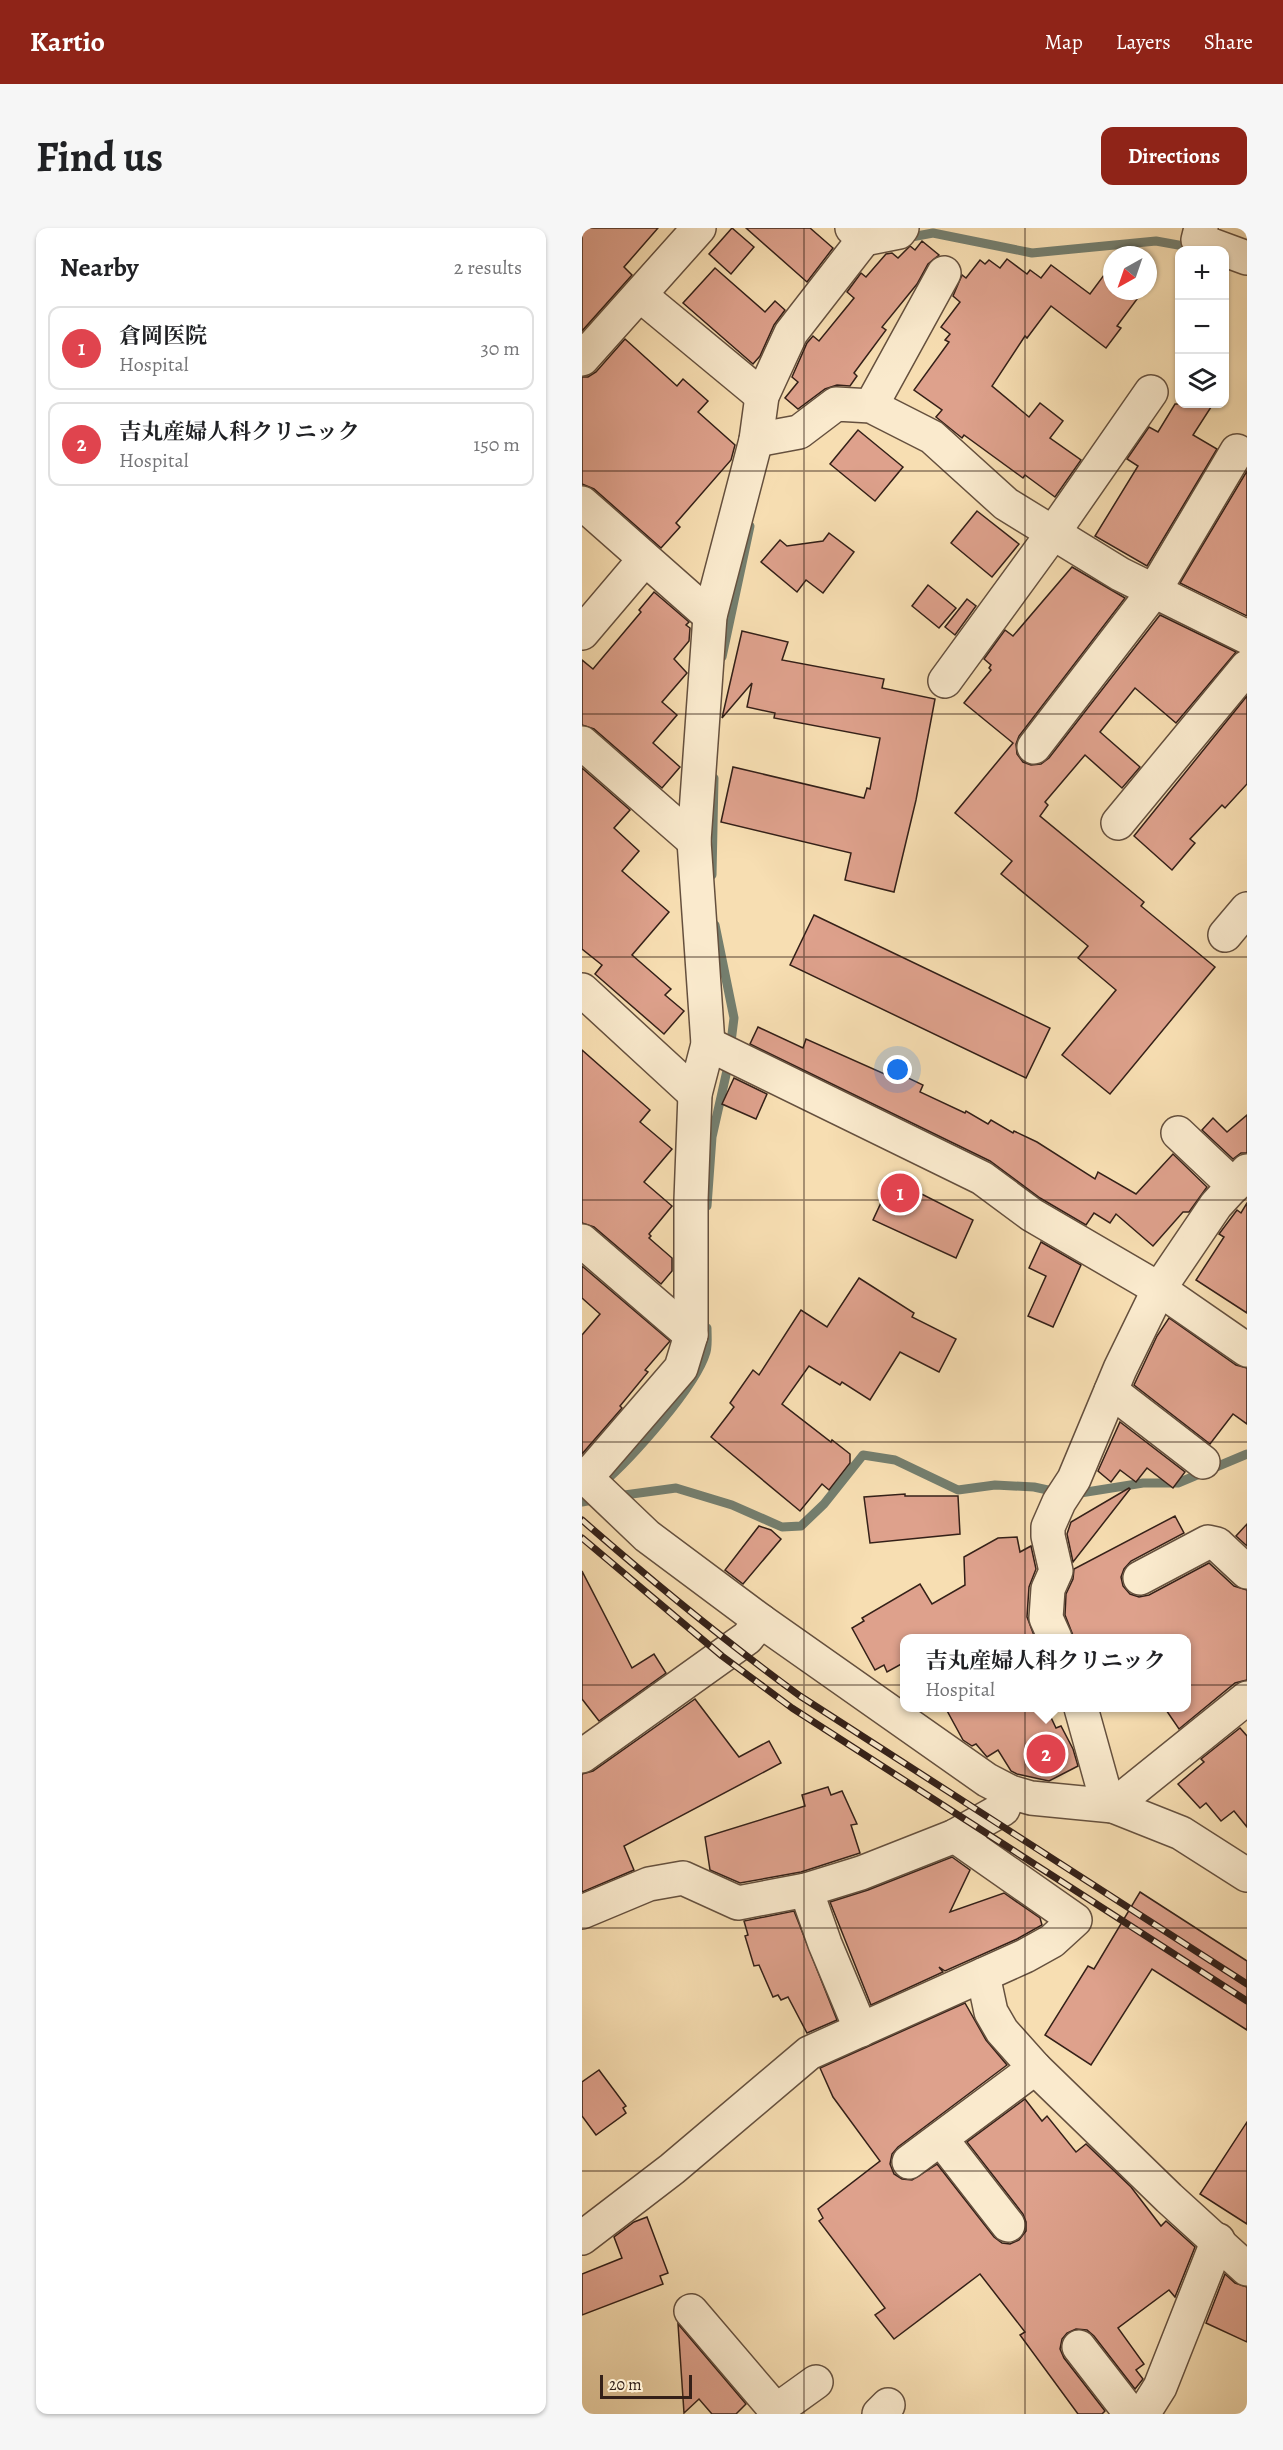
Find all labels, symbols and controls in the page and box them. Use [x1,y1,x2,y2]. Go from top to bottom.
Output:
text: Kartio [30,23,105,61]
text: Map [1044,28,1083,56]
text: Layers [1116,28,1171,56]
text: Share [1204,28,1253,56]
button: Directions [1101,127,1247,185]
text: Find us [36,128,163,185]
north arrow [1103,246,1157,300]
map controls [1175,246,1229,408]
button: + [1175,246,1229,300]
text: Nearby [60,250,139,285]
text: 2 results [454,254,522,281]
button: − [1175,300,1229,354]
text: 倉岡医院 [119,321,207,351]
text: 1 [78,335,85,362]
text: 30 m [480,335,520,362]
text: Hospital [119,351,189,378]
button: layers [1175,354,1229,408]
text: 吉丸産婦人科クリニック [119,417,360,447]
text: 2 [77,431,86,458]
text: 150 m [473,431,520,458]
text: Hospital [119,447,189,474]
your location [883,1055,912,1084]
pin: 1 [880,1170,920,1216]
popup [900,1634,1191,1712]
text: 吉丸産婦人科クリニック [925,1646,1166,1676]
text: Hospital [925,1676,995,1703]
pin: 2 [1026,1732,1066,1777]
scale bar [600,2372,692,2400]
text: 20 m [609,2374,642,2396]

